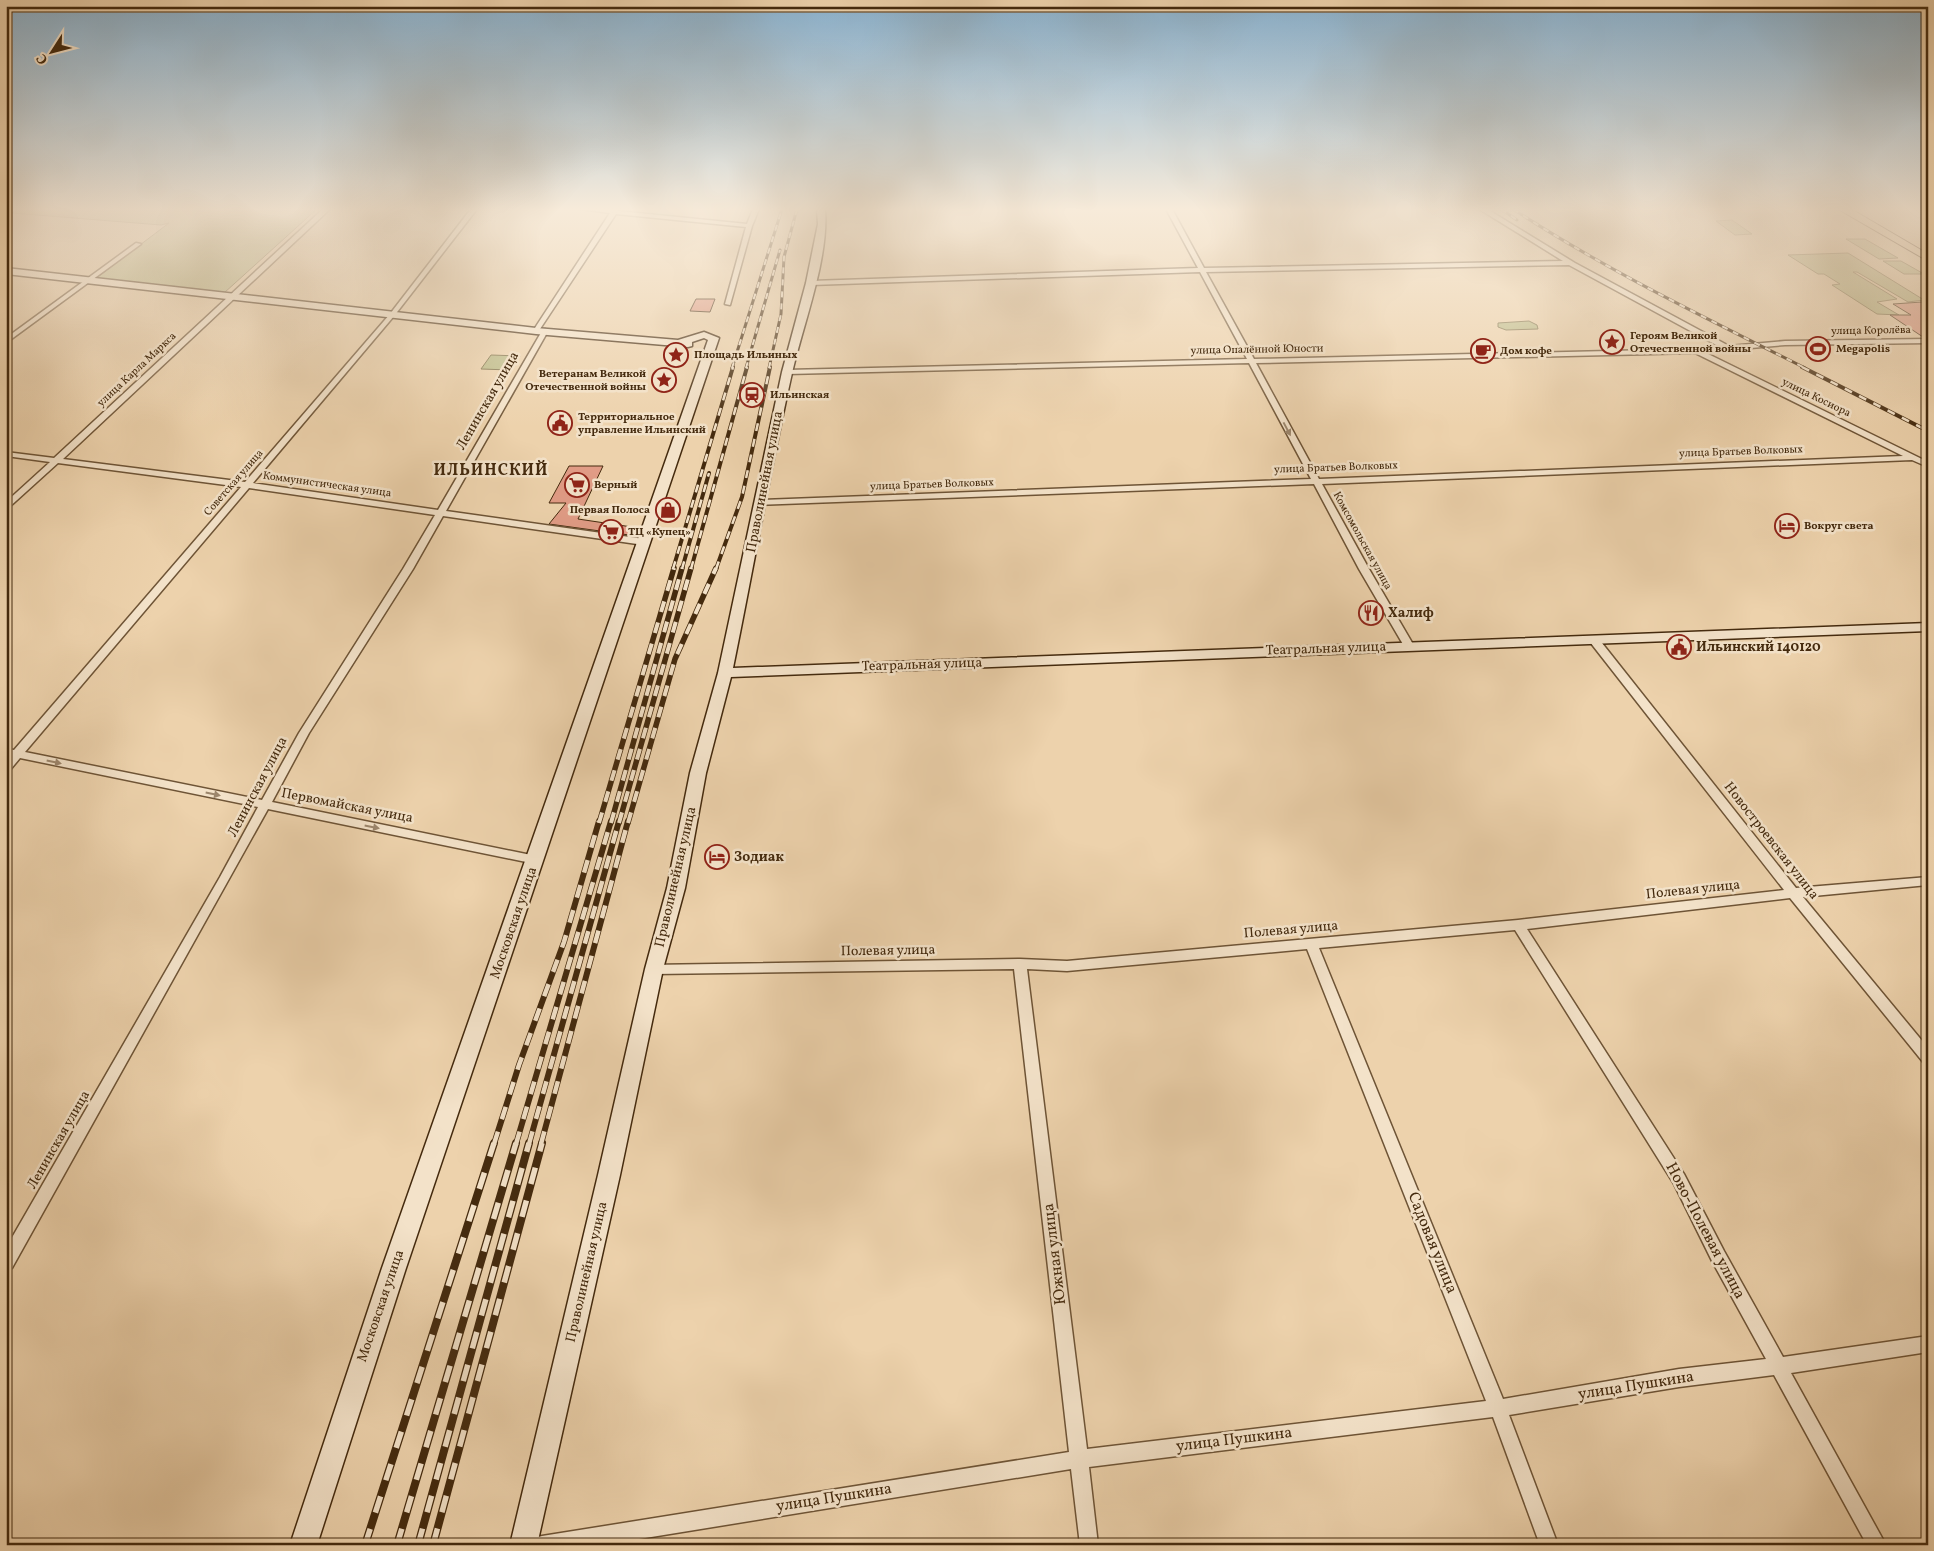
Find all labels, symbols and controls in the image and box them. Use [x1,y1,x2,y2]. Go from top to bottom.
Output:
north arrow [28,28,78,78]
text: С [32,50,53,68]
street label: улица Королёва [1831,323,1912,339]
street label: улица Карла Маркса [94,329,180,411]
place icon: Героям Великой Отечественной войны [1599,329,1625,355]
place label: Героям Великой Отечественной войны [1630,329,1751,357]
sports icon: Megapolis [1805,336,1831,362]
cafe icon: Дом кофе [1470,338,1496,364]
street label: улица Опалённой Юности [1190,341,1324,359]
place icon: Площадь Ильиных [663,342,689,368]
place label: Megapolis [1836,342,1890,357]
place label: Дом кофе [1500,344,1552,359]
street label: Ленинская улица [452,348,524,454]
place label: Площадь Ильиных [694,348,797,363]
place label: Ветеранам Великой Отечественной войны [525,367,646,395]
place icon: Ветеранам Великой Отечественной войны [651,367,677,393]
street label: улица Косиора [1779,375,1853,421]
station icon: Ильинская [739,382,765,408]
place label: Ильинская [770,388,829,403]
public building icon: Территориальное управление Ильинский [547,410,573,436]
place label: Территориальное управление Ильинский [578,410,706,438]
street label: Праволинейная улица [742,410,788,554]
one-way arrow [1283,421,1291,436]
street label: улица Братьев Волковых [1679,442,1804,462]
street label: Советская улица [201,446,267,520]
street label: улица Братьев Волковых [1274,458,1399,478]
district label: ИЛЬИНСКИЙ [433,459,549,482]
street label: Коммунистическая улица [262,469,393,502]
supermarket icon: Верный [564,472,590,498]
street label: улица Братьев Волковых [870,475,995,495]
place label: Верный [594,478,637,493]
street label: Комсомольская улица [1329,489,1395,593]
shop icon: Первая Полоса [655,497,681,523]
place label: Первая Полоса [570,503,650,518]
hotel icon: Вокруг света [1774,513,1800,539]
supermarket icon: ТЦ «Купец» [598,519,624,545]
place label: Вокруг света [1804,519,1874,534]
place label: ТЦ «Купец» [628,525,691,540]
restaurant icon: Халиф [1358,600,1384,626]
place label: Халиф [1388,604,1434,623]
public building icon: Ильинский 140120 [1666,634,1692,660]
street label: Театральная улица [1265,637,1387,661]
place label: Ильинский 140120 [1696,638,1821,657]
street label: Театральная улица [861,653,983,677]
street label: Ленинская улица [224,734,292,840]
one-way arrow [46,758,62,766]
street label: Новостроевская улица [1719,778,1823,904]
street label: Первомайская улица [280,784,415,828]
one-way arrow [206,791,222,799]
street label: Праволинейная улица [651,805,701,949]
one-way arrow [365,823,380,831]
hotel icon: Зодиак [704,844,730,870]
place label: Зодиак [734,848,784,867]
street label: Московская улица [486,864,542,982]
street label: Полевая улица [1645,876,1741,904]
street label: Полевая улица [1243,916,1339,944]
street label: Полевая улица [840,941,936,961]
street label: Ленинская улица [23,1087,95,1193]
street label: Ново-Полевая улица [1660,1159,1750,1303]
street label: Садовая улица [1402,1189,1462,1297]
street label: Праволинейная улица [562,1200,612,1344]
street label: Южная улица [1038,1202,1072,1306]
street label: Московская улица [353,1247,409,1365]
street label: улица Пушкина [1576,1366,1696,1406]
street label: улица Пушкина [1175,1422,1293,1458]
street label: улица Пушкина [774,1478,894,1518]

